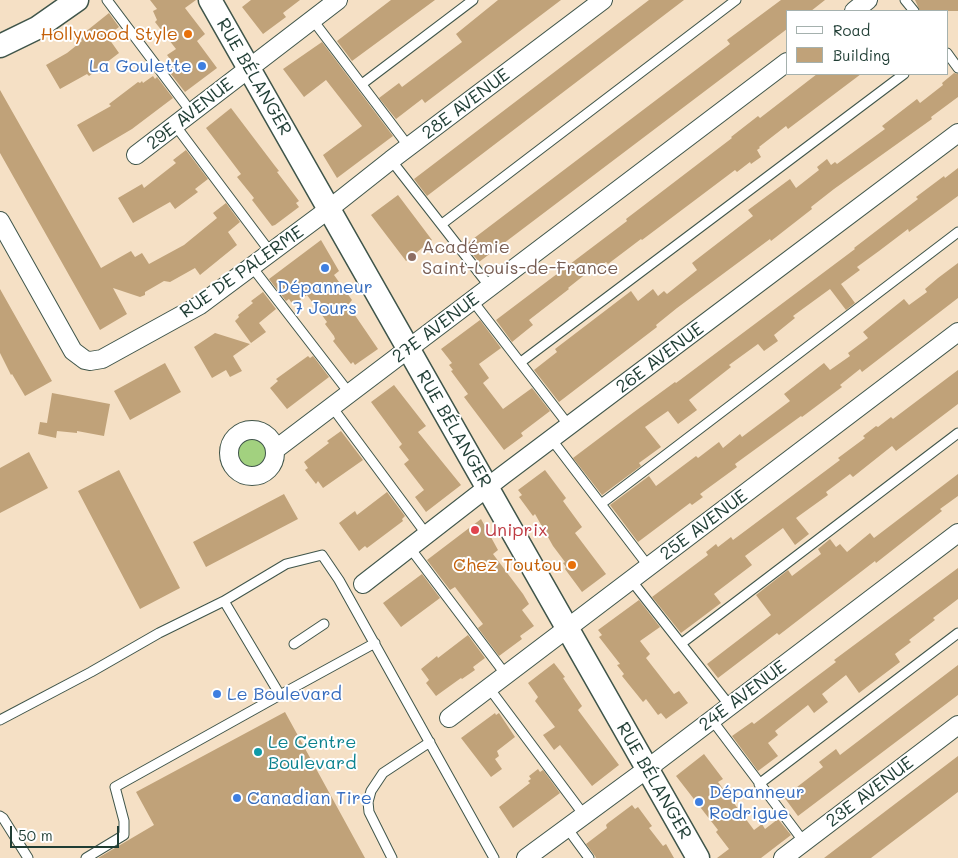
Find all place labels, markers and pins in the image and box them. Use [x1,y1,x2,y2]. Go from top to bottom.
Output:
place label: Hollywood Style [40,23,178,45]
marker: Hollywood Style [182,28,194,40]
place label: La Goulette [89,55,192,77]
marker: La Goulette [196,60,208,72]
place label: Académie Saint-Louis-de-France [422,236,618,278]
marker: Académie Saint-Louis-de-France [406,251,418,263]
marker: Dépanneur 7 Jours [319,262,331,274]
place label: Dépanneur 7 Jours [277,276,373,318]
place label: Uniprix [485,519,547,541]
marker: Uniprix [469,524,481,536]
place label: Chez Toutou [453,554,562,576]
marker: Chez Toutou [566,559,578,571]
place label: Le Boulevard [227,683,342,705]
marker: Le Boulevard [211,688,223,700]
place label: Le Centre Boulevard [268,731,357,774]
marker: Le Centre Boulevard [252,746,264,758]
place label: Dépanneur Rodrigue [709,781,805,824]
place label: Canadian Tire [247,787,372,809]
marker: Canadian Tire [231,792,243,804]
marker: Dépanneur Rodrigue [693,796,705,808]

